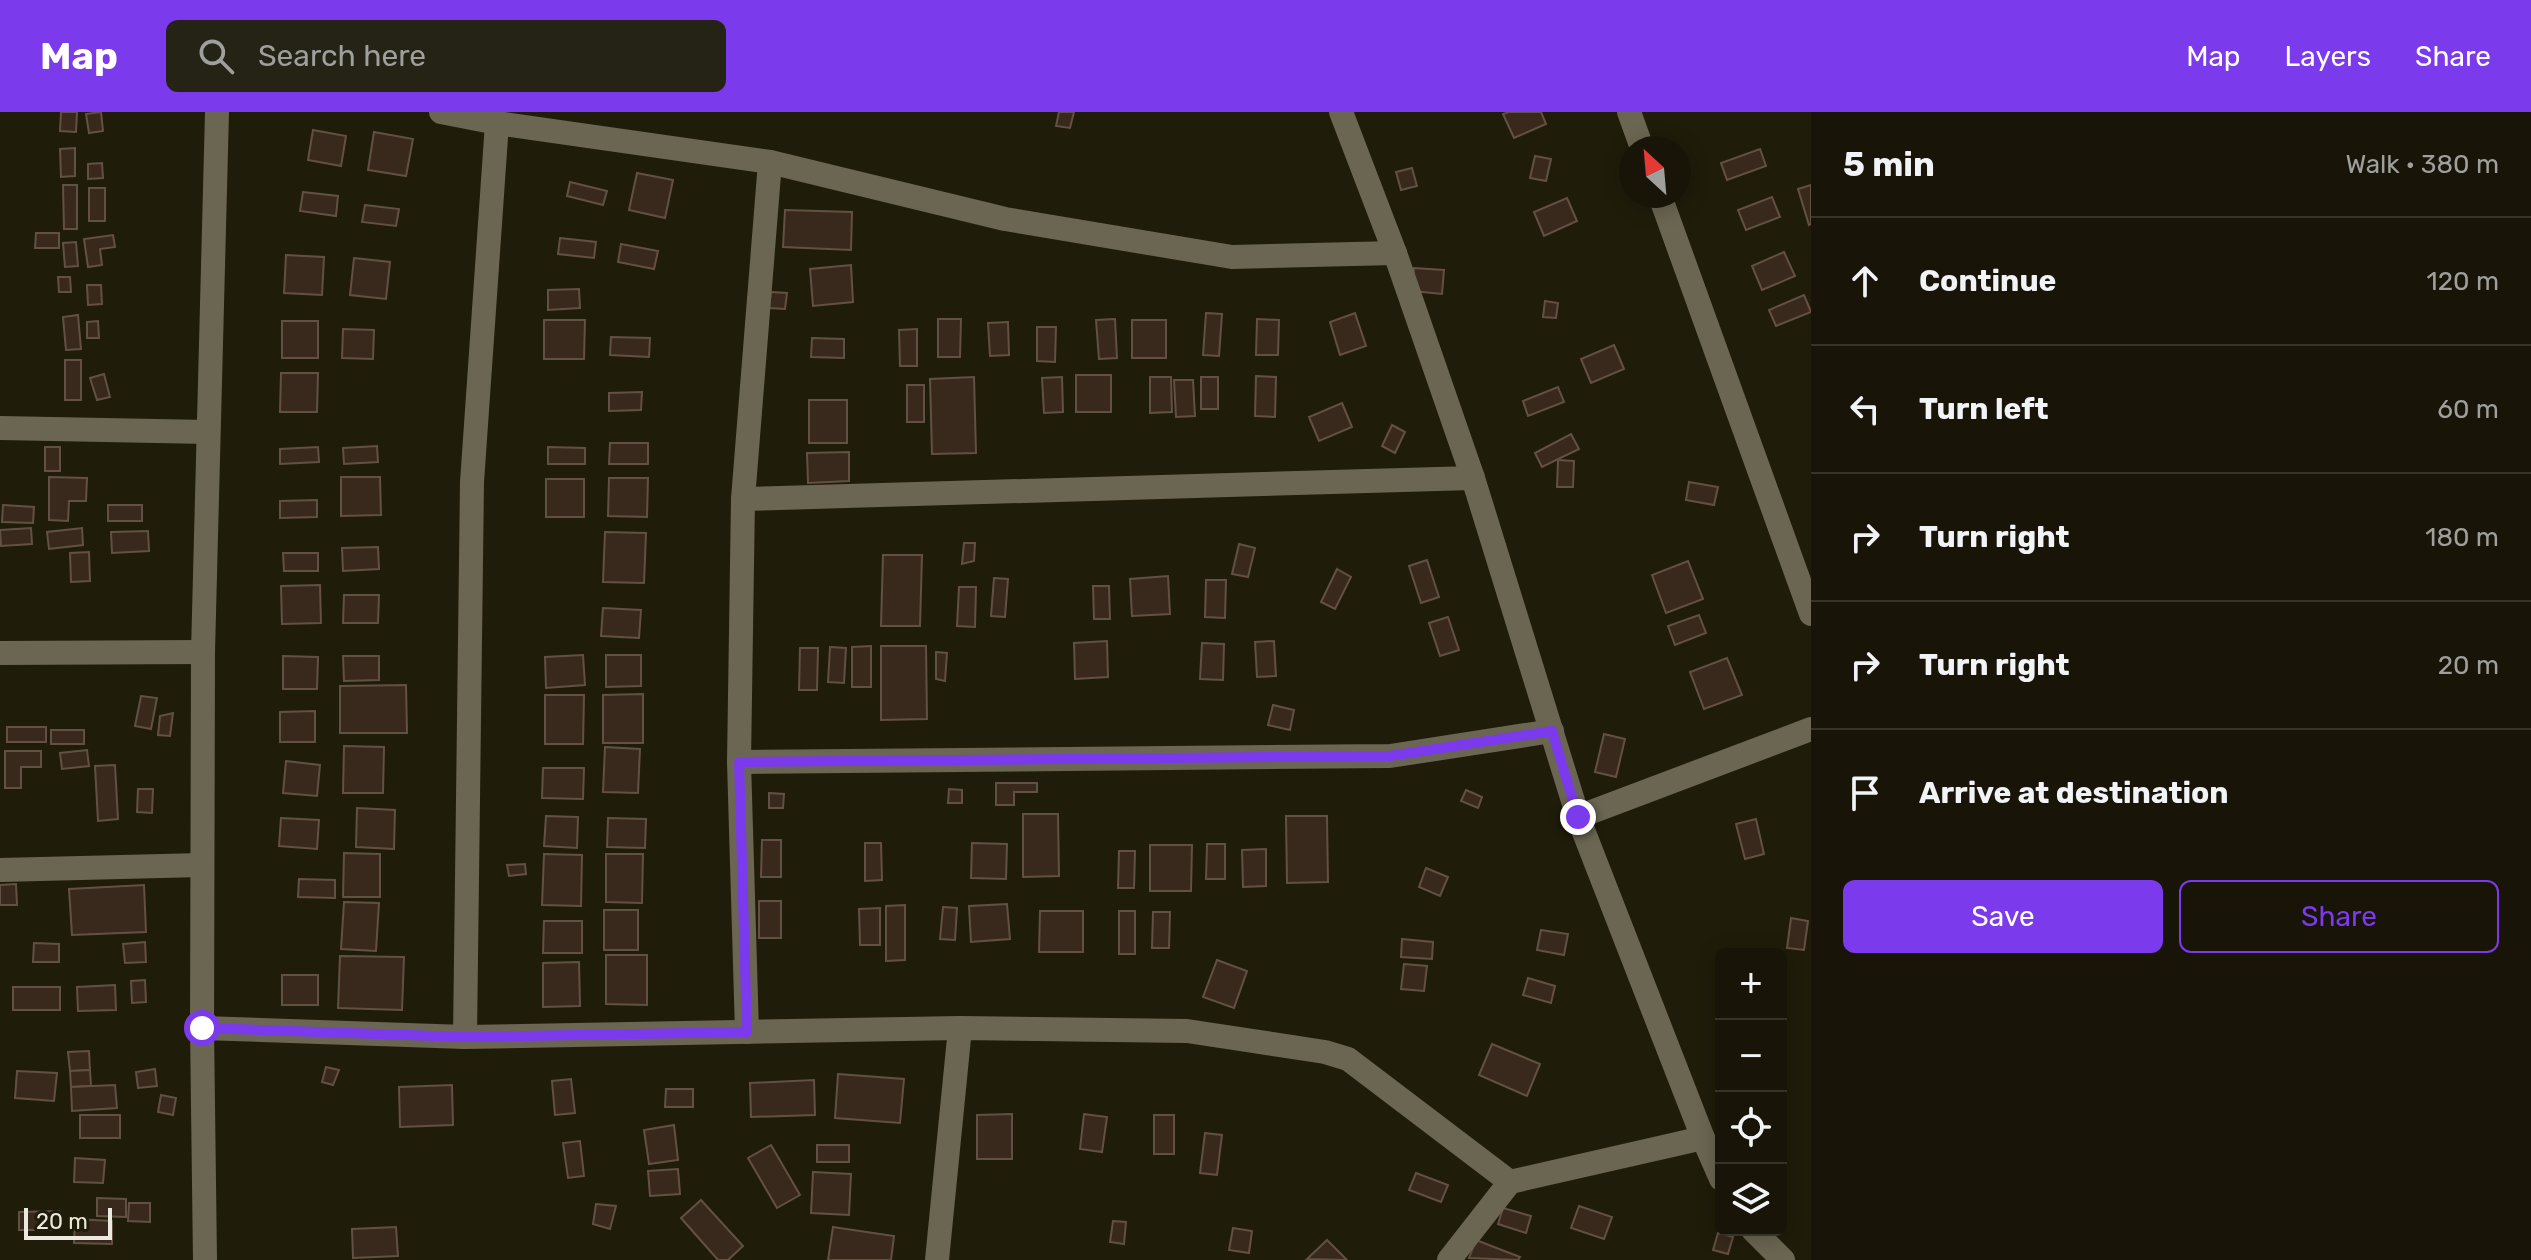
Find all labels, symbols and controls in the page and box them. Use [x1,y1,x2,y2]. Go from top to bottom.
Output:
search box [166,20,726,92]
text: Map [40,33,118,79]
icon: search [194,34,238,78]
text: Search here [258,38,426,74]
text: Map [2186,40,2241,73]
text: Layers [2285,40,2371,73]
text: Share [2415,40,2491,73]
north arrow [1619,136,1691,208]
text: 5 min [1843,144,1935,185]
text: Walk · 380 m [2345,149,2499,180]
icon: ahead [1843,259,1887,303]
text: Continue [1919,263,2056,299]
text: 120 m [2427,266,2499,297]
icon: left [1843,387,1887,431]
text: Turn left [1919,391,2049,427]
text: 60 m [2437,394,2499,425]
icon: right [1843,515,1887,559]
text: Turn right [1919,519,2070,555]
text: 180 m [2425,522,2499,553]
icon: right [1843,643,1887,687]
text: Turn right [1919,647,2070,683]
text: 20 m [2438,650,2499,681]
icon: arrive [1843,771,1887,815]
text: Arrive at destination [1919,775,2229,811]
route end [1560,799,1596,835]
button: Save [1843,880,2163,953]
button: Share [2179,880,2499,953]
map controls [1715,948,1787,1236]
button: + [1715,948,1787,1020]
route start [184,1010,220,1046]
button: − [1715,1020,1787,1092]
button: locate [1715,1092,1787,1164]
button: layers [1715,1164,1787,1236]
scale bar [24,1204,112,1240]
text: 20 m [36,1208,88,1235]

